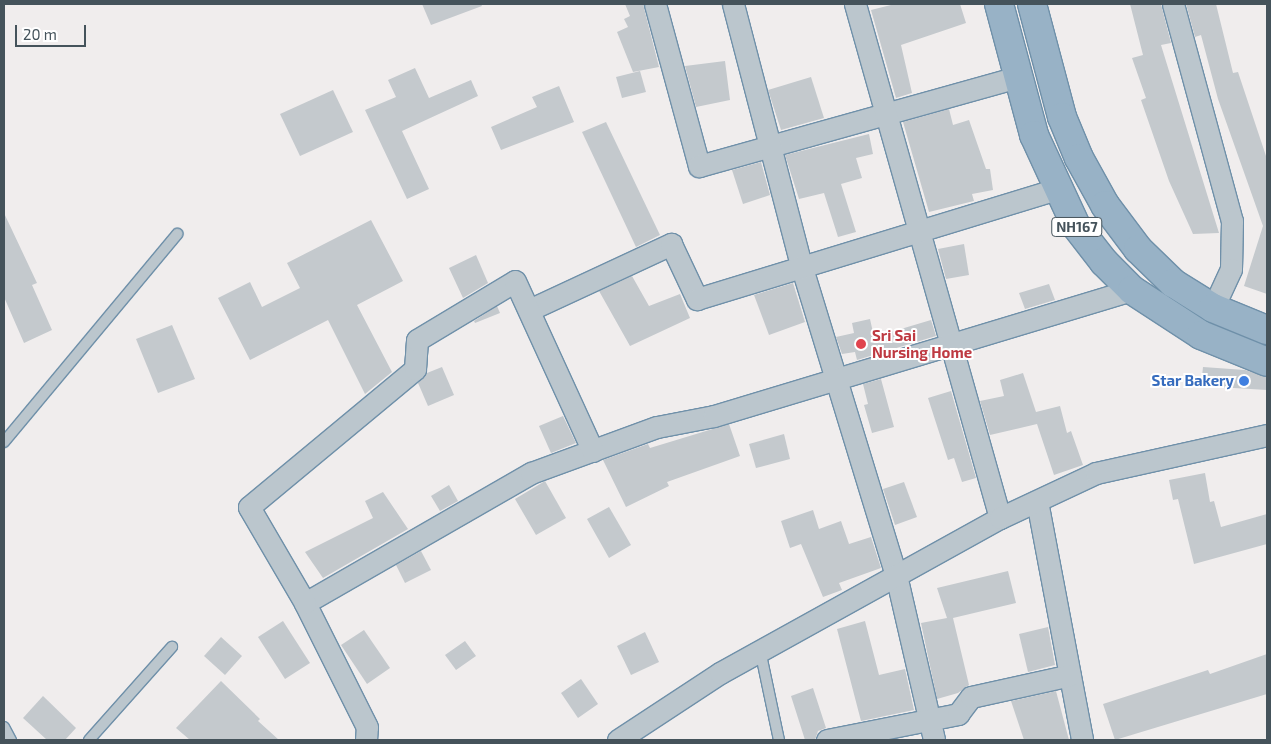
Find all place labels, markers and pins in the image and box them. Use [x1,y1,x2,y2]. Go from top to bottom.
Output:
place label: Sri Sai Nursing Home [872,326,972,361]
marker: Sri Sai Nursing Home [854,337,868,351]
place label: Star Bakery [1151,372,1234,390]
marker: Star Bakery [1238,375,1250,387]

